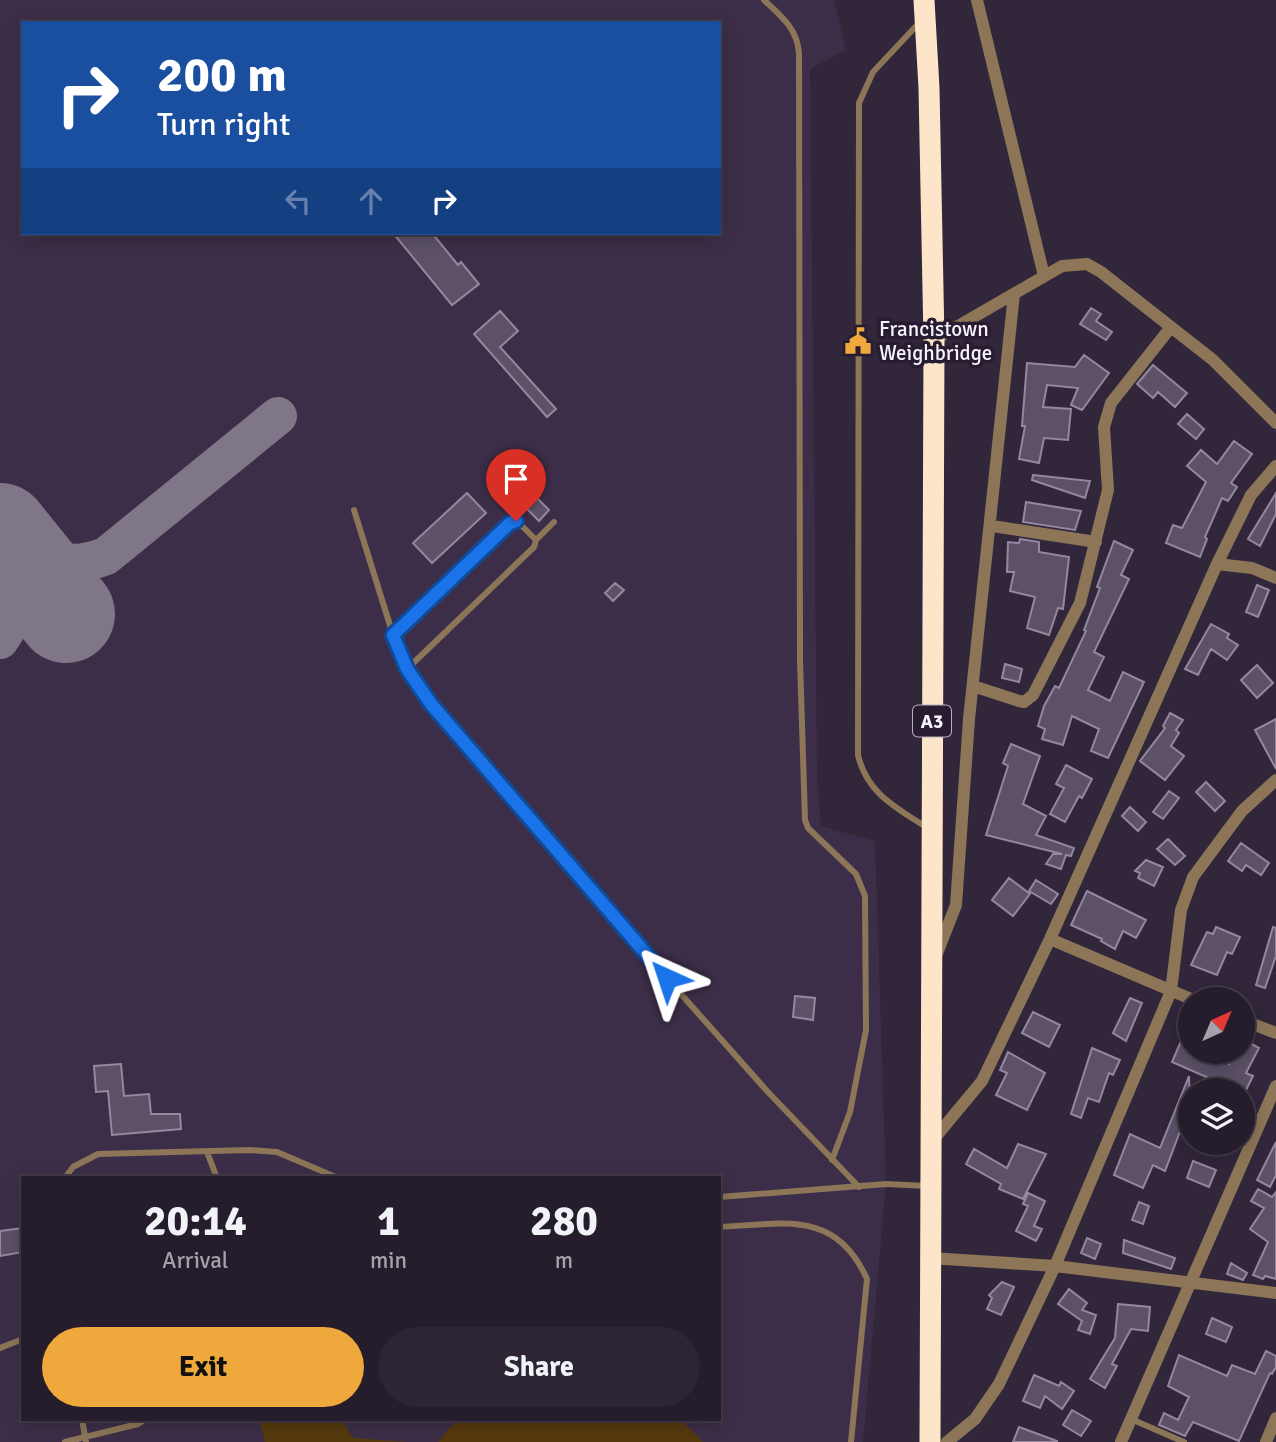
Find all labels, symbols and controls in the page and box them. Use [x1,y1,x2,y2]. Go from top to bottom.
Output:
text: 200 m [157,45,287,105]
icon: right [42,49,133,140]
text: Turn right [157,105,290,144]
icon: left [279,182,317,220]
icon: ahead [352,182,390,220]
icon: right [425,182,463,220]
place label: Francistown Weighbridge [879,316,992,366]
public building icon: Francistown Weighbridge [843,326,873,356]
pin [486,449,546,521]
icon: arrive [497,460,535,498]
road number: A3 [913,706,951,736]
position arrow [630,941,704,1015]
north arrow [1178,987,1255,1064]
map controls [1178,987,1255,1155]
button: layers [1178,1078,1255,1155]
text: 20:14 [144,1196,247,1247]
text: 1 [377,1196,400,1247]
text: 280 [530,1196,598,1247]
text: Arrival [162,1246,229,1275]
text: min [370,1246,407,1275]
text: m [555,1246,573,1275]
button: Exit [42,1327,364,1407]
button: Share [378,1327,700,1407]

